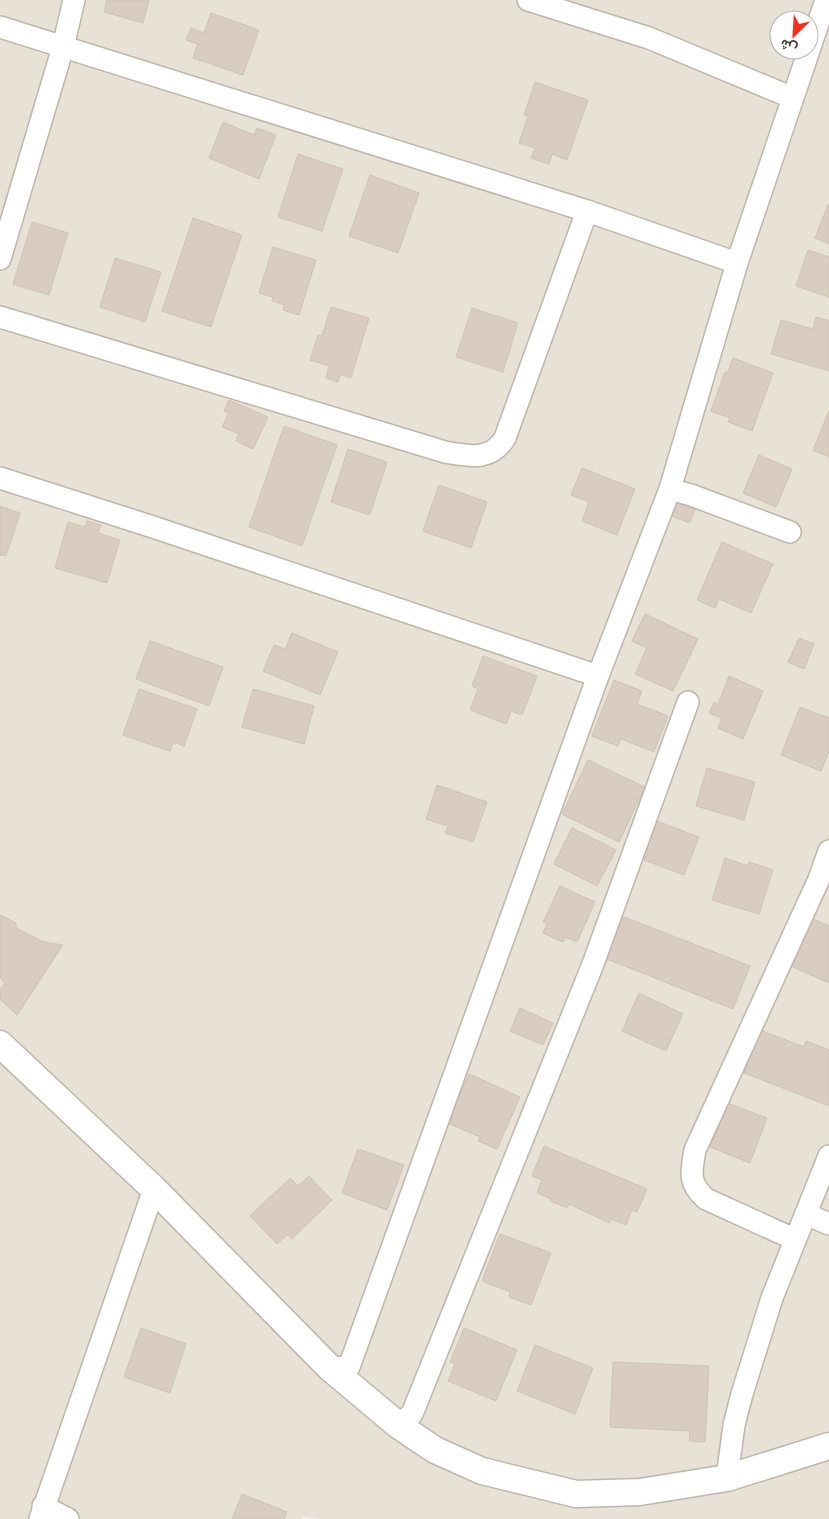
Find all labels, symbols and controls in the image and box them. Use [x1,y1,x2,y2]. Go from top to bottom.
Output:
north arrow [769,10,819,60]
text: ش [777,35,800,58]

